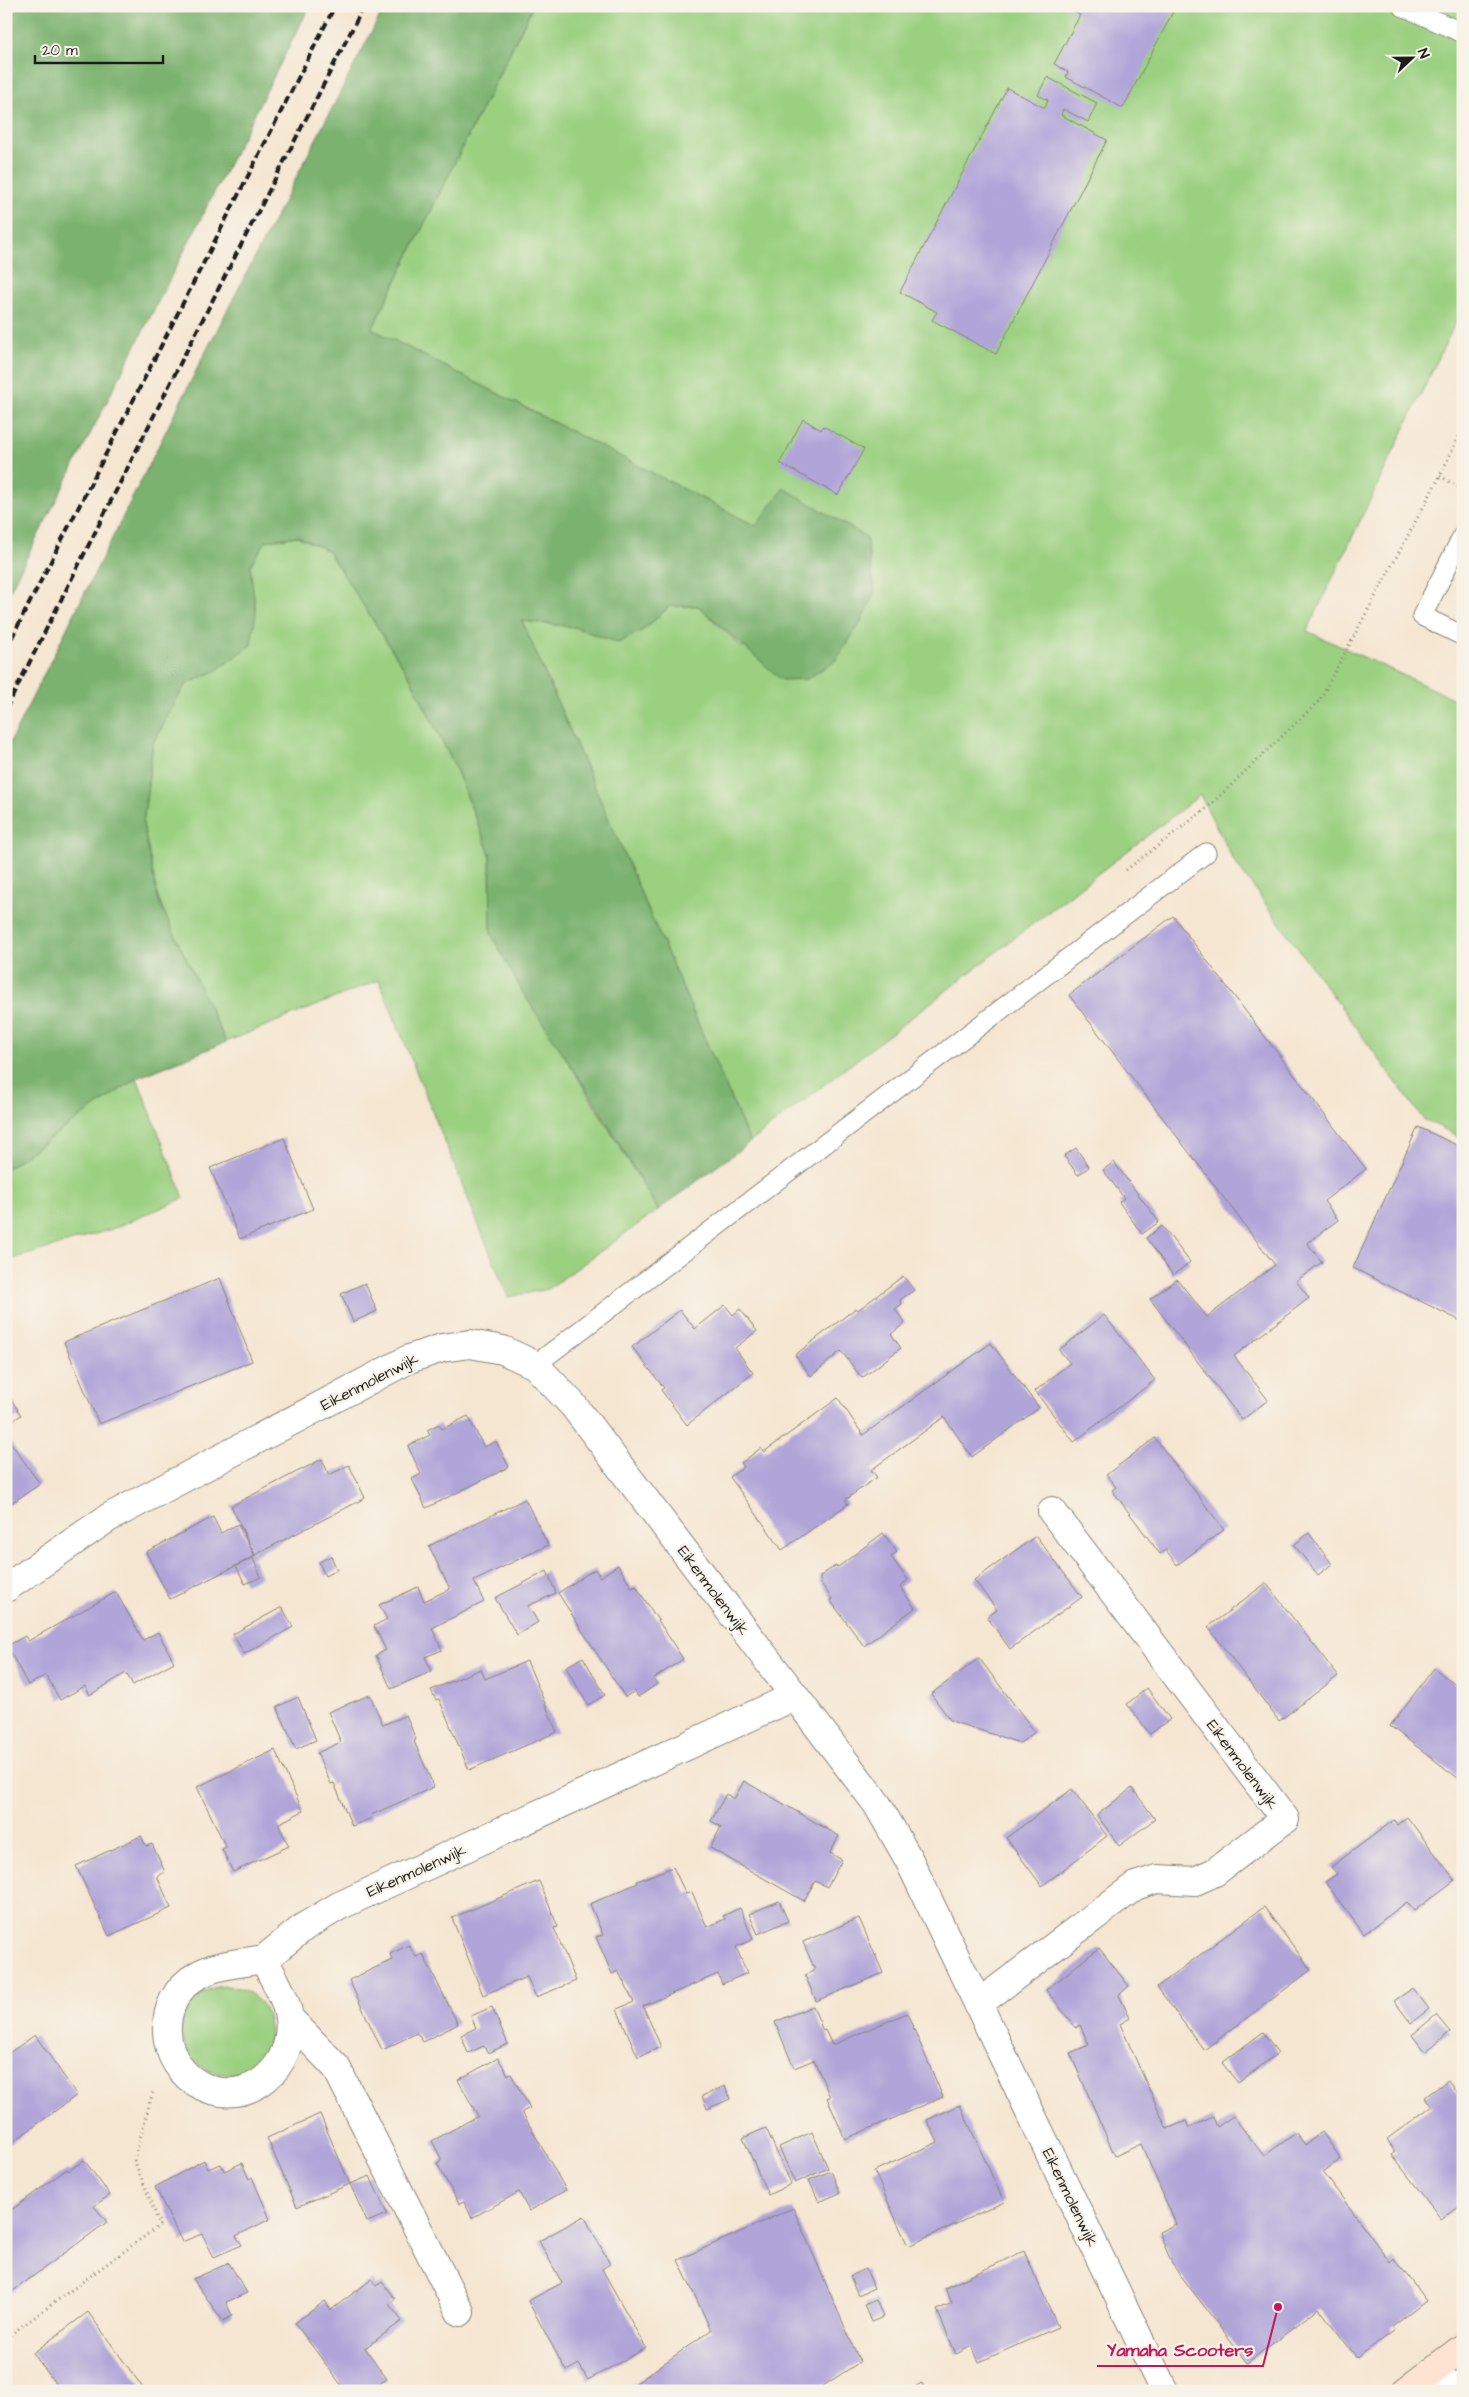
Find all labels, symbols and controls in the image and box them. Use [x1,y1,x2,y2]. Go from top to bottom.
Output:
scale bar [35,32,162,64]
north arrow [1386,32,1436,82]
text: 20 m [42,40,78,61]
text: N [1412,46,1434,62]
street label: Eikenmolenwijk [317,1348,422,1416]
street label: Eikenmolenwijk [672,1541,754,1640]
street label: Eikenmolenwijk [1201,1715,1283,1814]
street label: Eikenmolenwijk [363,1839,470,1903]
street label: Eikenmolenwijk [1037,2145,1104,2251]
callout: Yamaha Scooters [1097,2333,1263,2366]
text: Yamaha Scooters [1107,2338,1253,2363]

